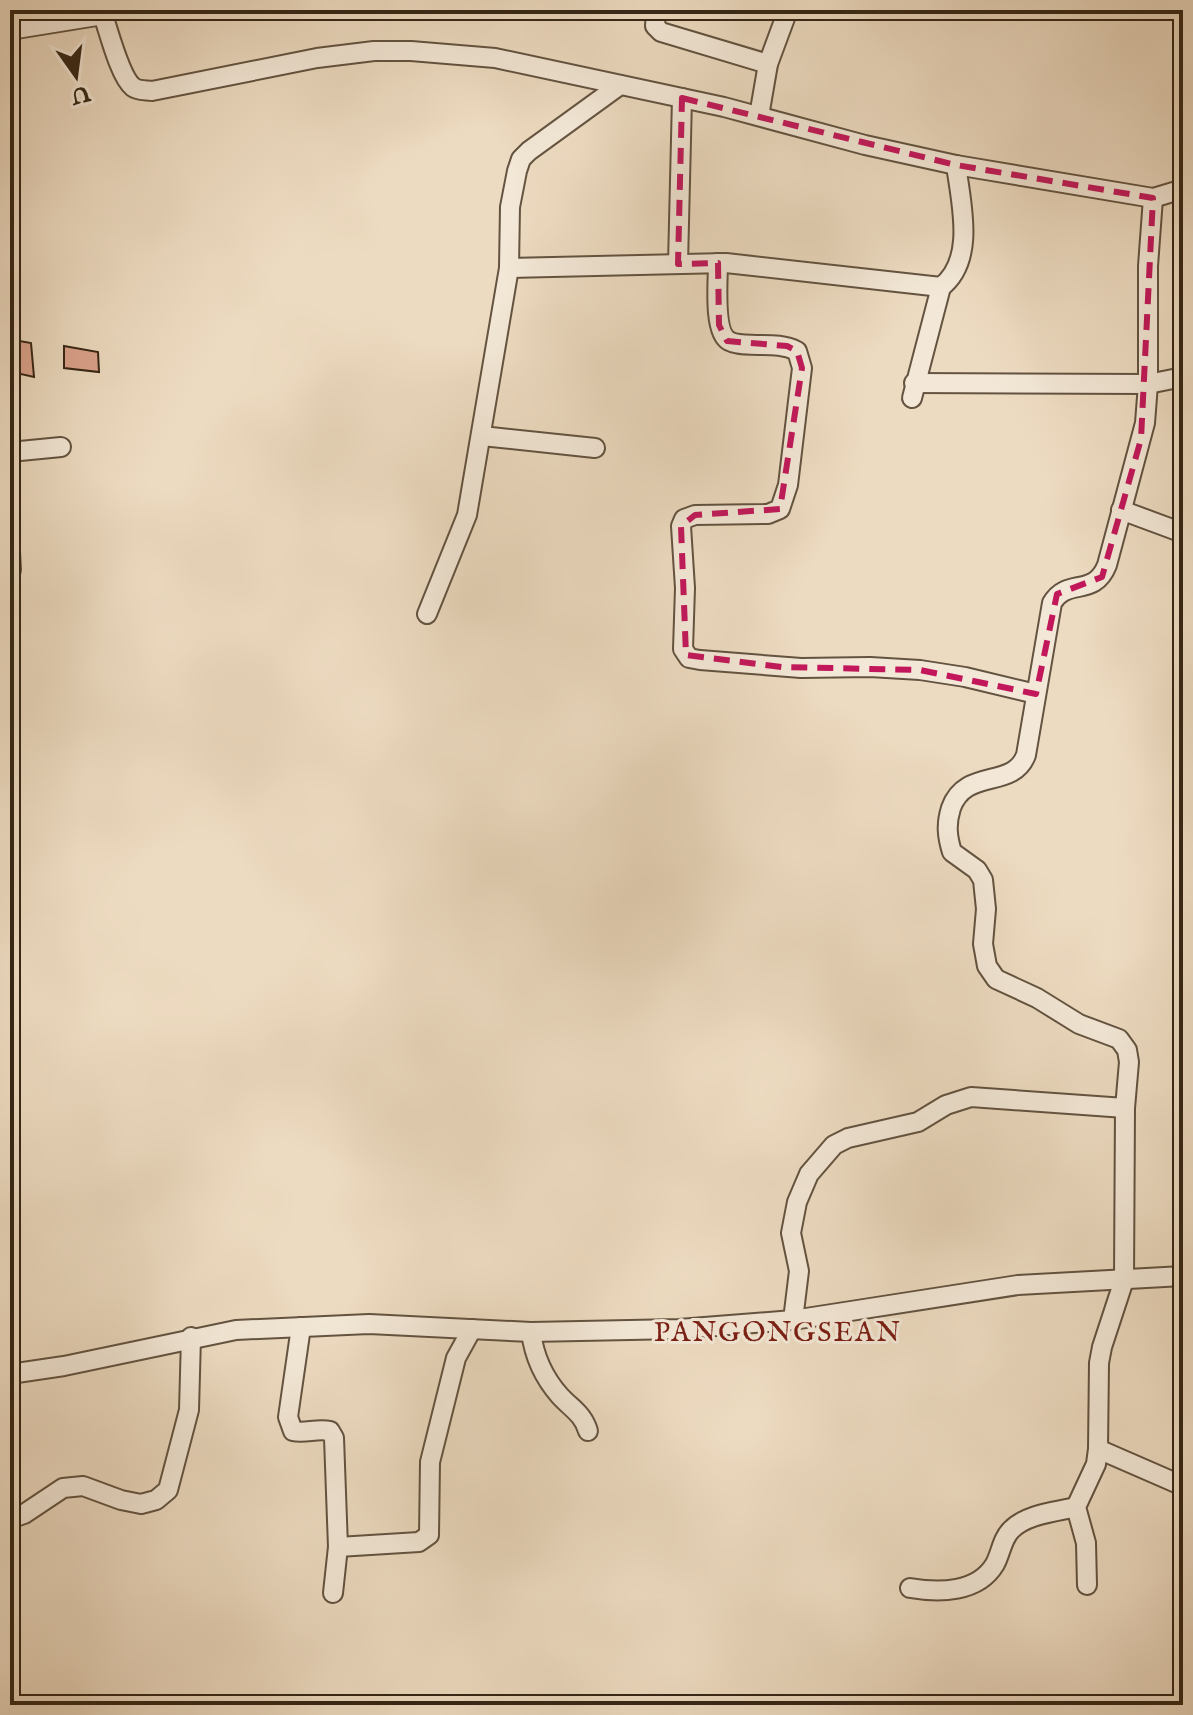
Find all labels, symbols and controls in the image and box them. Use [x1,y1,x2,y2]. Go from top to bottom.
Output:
north arrow [36,36,116,116]
text: U [67,77,94,110]
district label: PANGONGSEAN [654,1316,902,1351]

